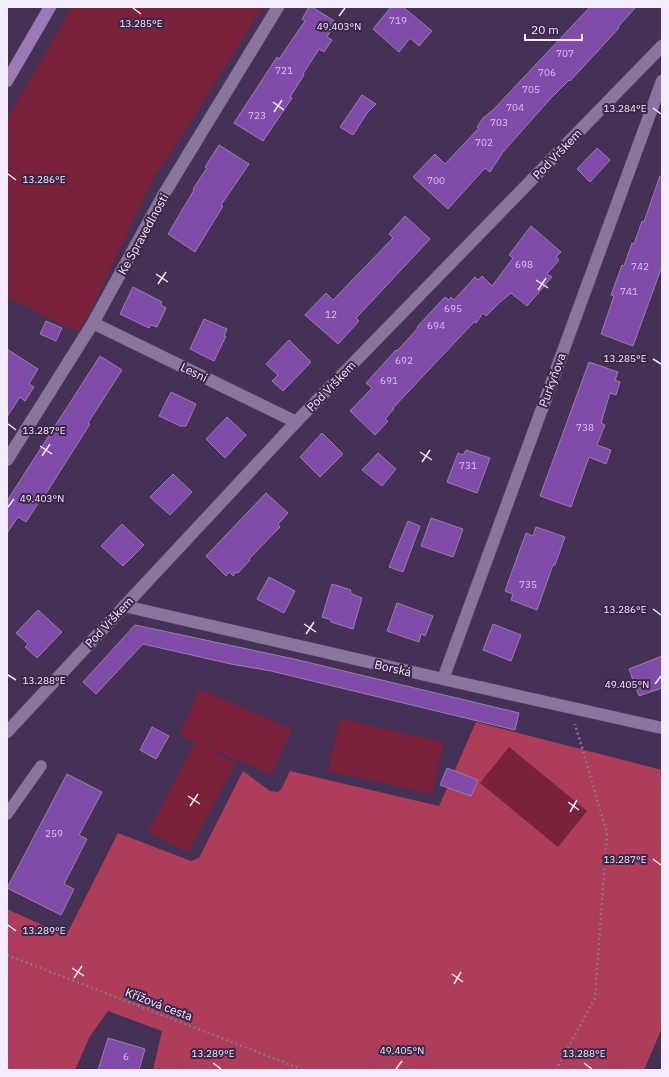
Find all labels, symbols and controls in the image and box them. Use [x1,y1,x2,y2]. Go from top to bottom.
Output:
house number: 719 [389,14,407,27]
scale bar [525,16,582,42]
text: 13.285°E [119,17,163,30]
text: 49.403°N [317,20,361,33]
text: 20 m [531,22,559,37]
house number: 707 [556,47,574,60]
house number: 721 [275,64,293,77]
house number: 706 [538,66,556,79]
house number: 705 [522,83,540,96]
house number: 704 [506,101,524,114]
text: 13.284°E [603,102,647,115]
house number: 723 [248,109,266,122]
house number: 703 [490,116,508,129]
street label: Pod Vrškem [529,126,585,182]
house number: 702 [475,136,493,149]
text: 13.286°E [22,173,66,186]
house number: 700 [427,174,445,187]
street label: Ke Spravedlnosti [115,191,171,277]
house number: 698 [515,258,533,271]
house number: 742 [631,260,649,273]
house number: 741 [620,285,638,298]
house number: 695 [444,302,462,315]
house number: 12 [325,308,337,321]
house number: 694 [427,319,445,332]
street label: Purkyňova [535,350,569,409]
text: 13.285°E [603,352,647,365]
house number: 692 [395,354,413,367]
street label: Pod Vrškem [303,358,359,414]
street label: Lesní [178,359,210,385]
house number: 691 [380,374,398,387]
house number: 738 [576,421,594,434]
text: 13.287°E [22,424,66,437]
house number: 731 [459,459,477,472]
text: 49.403°N [20,492,64,505]
house number: 735 [519,578,537,591]
street label: Pod Vrškem [82,593,136,651]
text: 13.286°E [603,603,647,616]
street label: Borská [373,656,414,680]
text: 13.288°E [22,674,66,687]
text: 49.405°N [605,678,649,691]
house number: 259 [45,827,63,840]
text: 13.287°E [603,853,647,866]
text: 13.289°E [22,924,66,937]
street label: Křížová cesta [123,984,195,1024]
text: 49.405°N [380,1044,424,1057]
text: 13.289°E [191,1047,235,1060]
text: 13.288°E [562,1047,606,1060]
house number: 6 [123,1050,129,1063]

